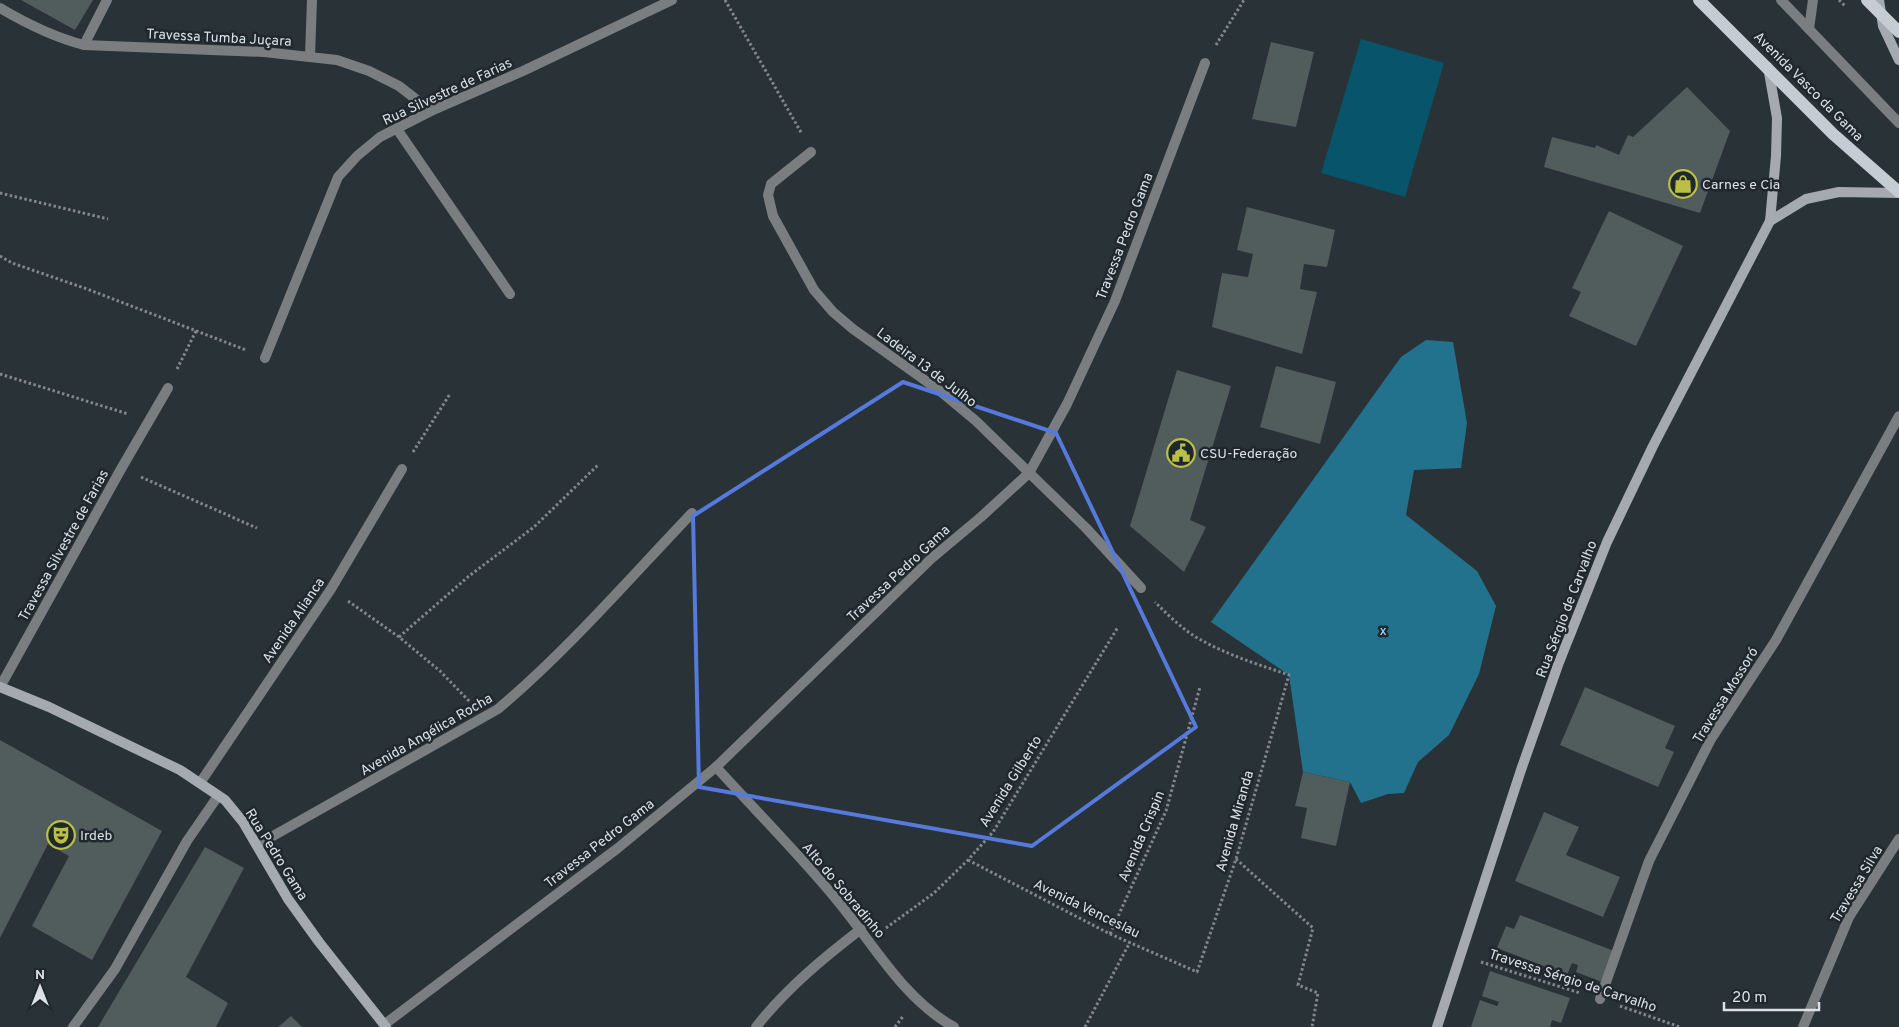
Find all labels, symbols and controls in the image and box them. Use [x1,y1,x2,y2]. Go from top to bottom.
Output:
street label: Travessa Tumba Juçara [146,26,292,51]
street label: Avenida Vasco da Gama [1750,29,1866,145]
street label: Rua Silvestre de Farias [380,55,515,130]
shop icon: Carnes e Cia [1668,169,1698,199]
street label: Travessa Pedro Gama [1093,171,1157,302]
place label: Carnes e Cia [1702,177,1780,194]
street label: Ladeira 13 de Julho [873,325,980,411]
public building icon: CSU-Federação [1166,438,1196,468]
place label: CSU-Federação [1200,446,1297,463]
street label: Travessa Silvestre de Farias [16,467,113,624]
street label: Travessa Pedro Gama [844,522,954,626]
street label: Rua Sérgio de Carvalho [1533,538,1602,681]
street label: Avenida Alianca [259,575,329,667]
park label: x [1379,623,1387,640]
street label: Travessa Mossoró [1690,644,1763,747]
street label: Avenida Angélica Rocha [358,690,496,780]
street label: Avenida Gilberto [976,733,1046,831]
street label: Avenida Miranda [1213,769,1258,874]
street label: Avenida Crispin [1116,788,1169,885]
street label: Travessa Pedro Gama [542,796,658,892]
street label: Rua Pedro Gama [241,806,311,904]
theatre icon: Irdeb [46,820,76,850]
place label: Irdeb [80,828,112,845]
street label: Alto do Sobradinho [798,840,888,943]
street label: Travessa Silva [1827,843,1887,927]
street label: Avenida Venceslau [1030,876,1142,943]
street label: Travessa Sérgio de Carvalho [1486,946,1659,1017]
north arrow [15,962,65,1012]
text: N [35,967,45,984]
scale bar [1724,980,1819,1012]
text: 20 m [1732,989,1767,1008]

